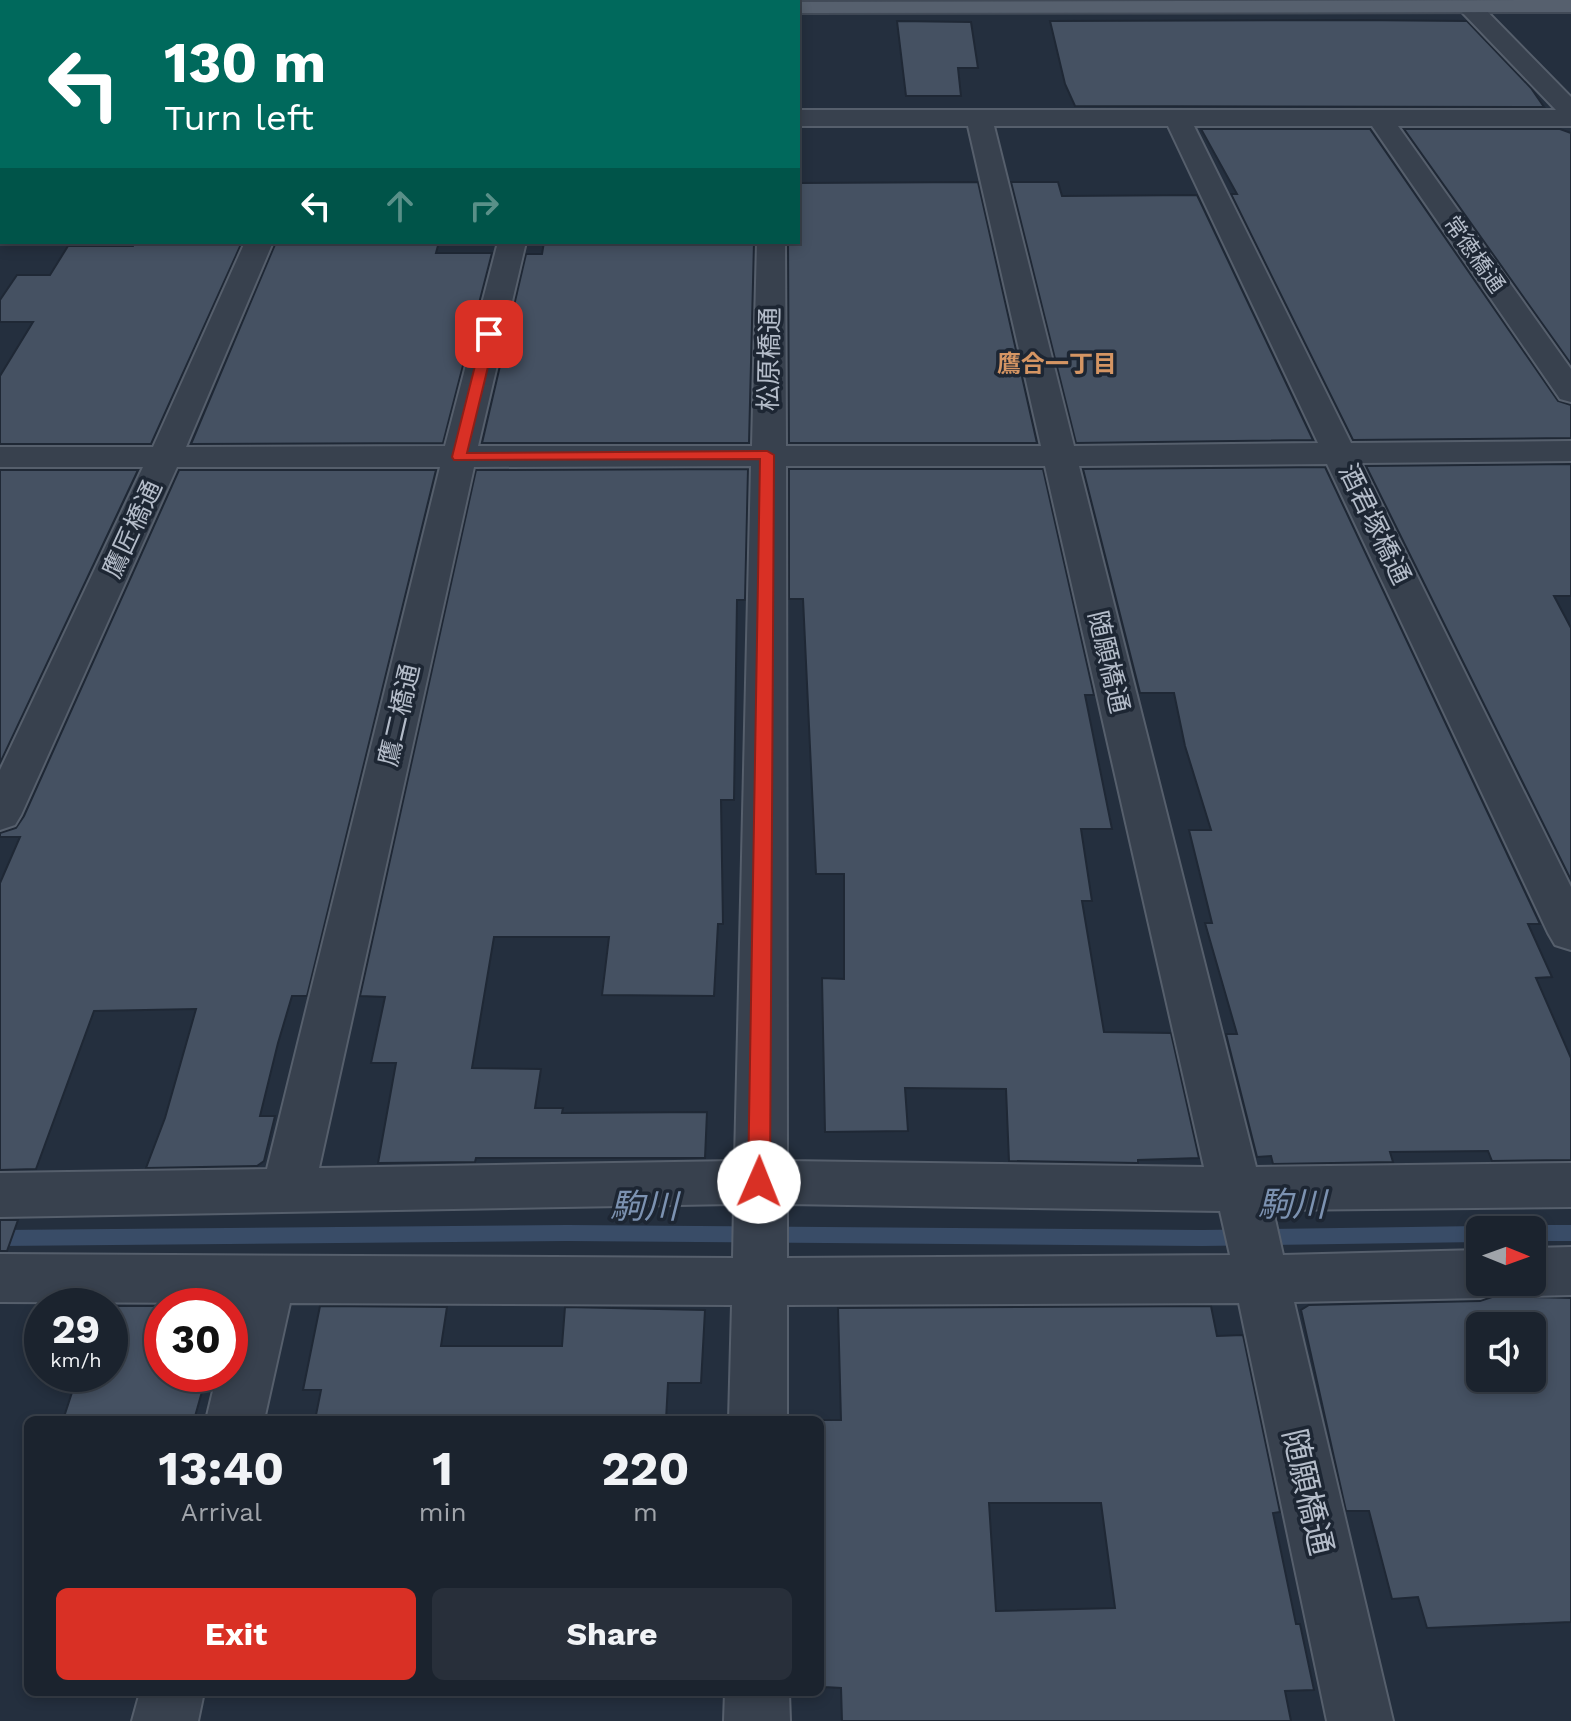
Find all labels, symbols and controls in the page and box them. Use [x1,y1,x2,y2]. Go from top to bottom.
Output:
text: 130 m [164,30,326,96]
icon: left [32,32,136,136]
text: Turn left [164,97,314,139]
icon: left [294,184,338,228]
icon: ahead [378,184,422,228]
icon: right [462,184,506,228]
street label: 常徳橋通 [1439,211,1510,298]
pin [455,300,523,368]
street label: 松原橋通 [753,307,785,411]
icon: arrive [467,312,511,356]
district label: 鷹合一丁目 [997,350,1117,378]
street label: 酒君塚橋通 [1333,459,1417,589]
street label: 鷹匠橋通 [96,476,168,582]
street label: 随願橋通 [1083,608,1135,716]
street label: 鷹二橋通 [373,661,425,769]
position arrow [717,1140,801,1224]
water label: 駒川 [1258,1184,1329,1224]
water label: 駒川 [610,1186,681,1226]
north arrow [1466,1216,1546,1296]
map controls [1466,1216,1546,1392]
speed limit sign: 30 [144,1288,248,1392]
text: 29 [52,1306,100,1353]
button: sound [1466,1312,1546,1392]
text: km/h [50,1348,102,1372]
street label: 随願橋通 [1275,1425,1341,1559]
text: 13:40 [159,1440,284,1497]
text: 1 [432,1440,453,1497]
text: 220 [601,1440,689,1497]
text: Arrival [181,1497,262,1527]
text: min [419,1497,467,1527]
text: m [633,1497,658,1527]
button: Exit [56,1588,416,1680]
button: Share [432,1588,792,1680]

